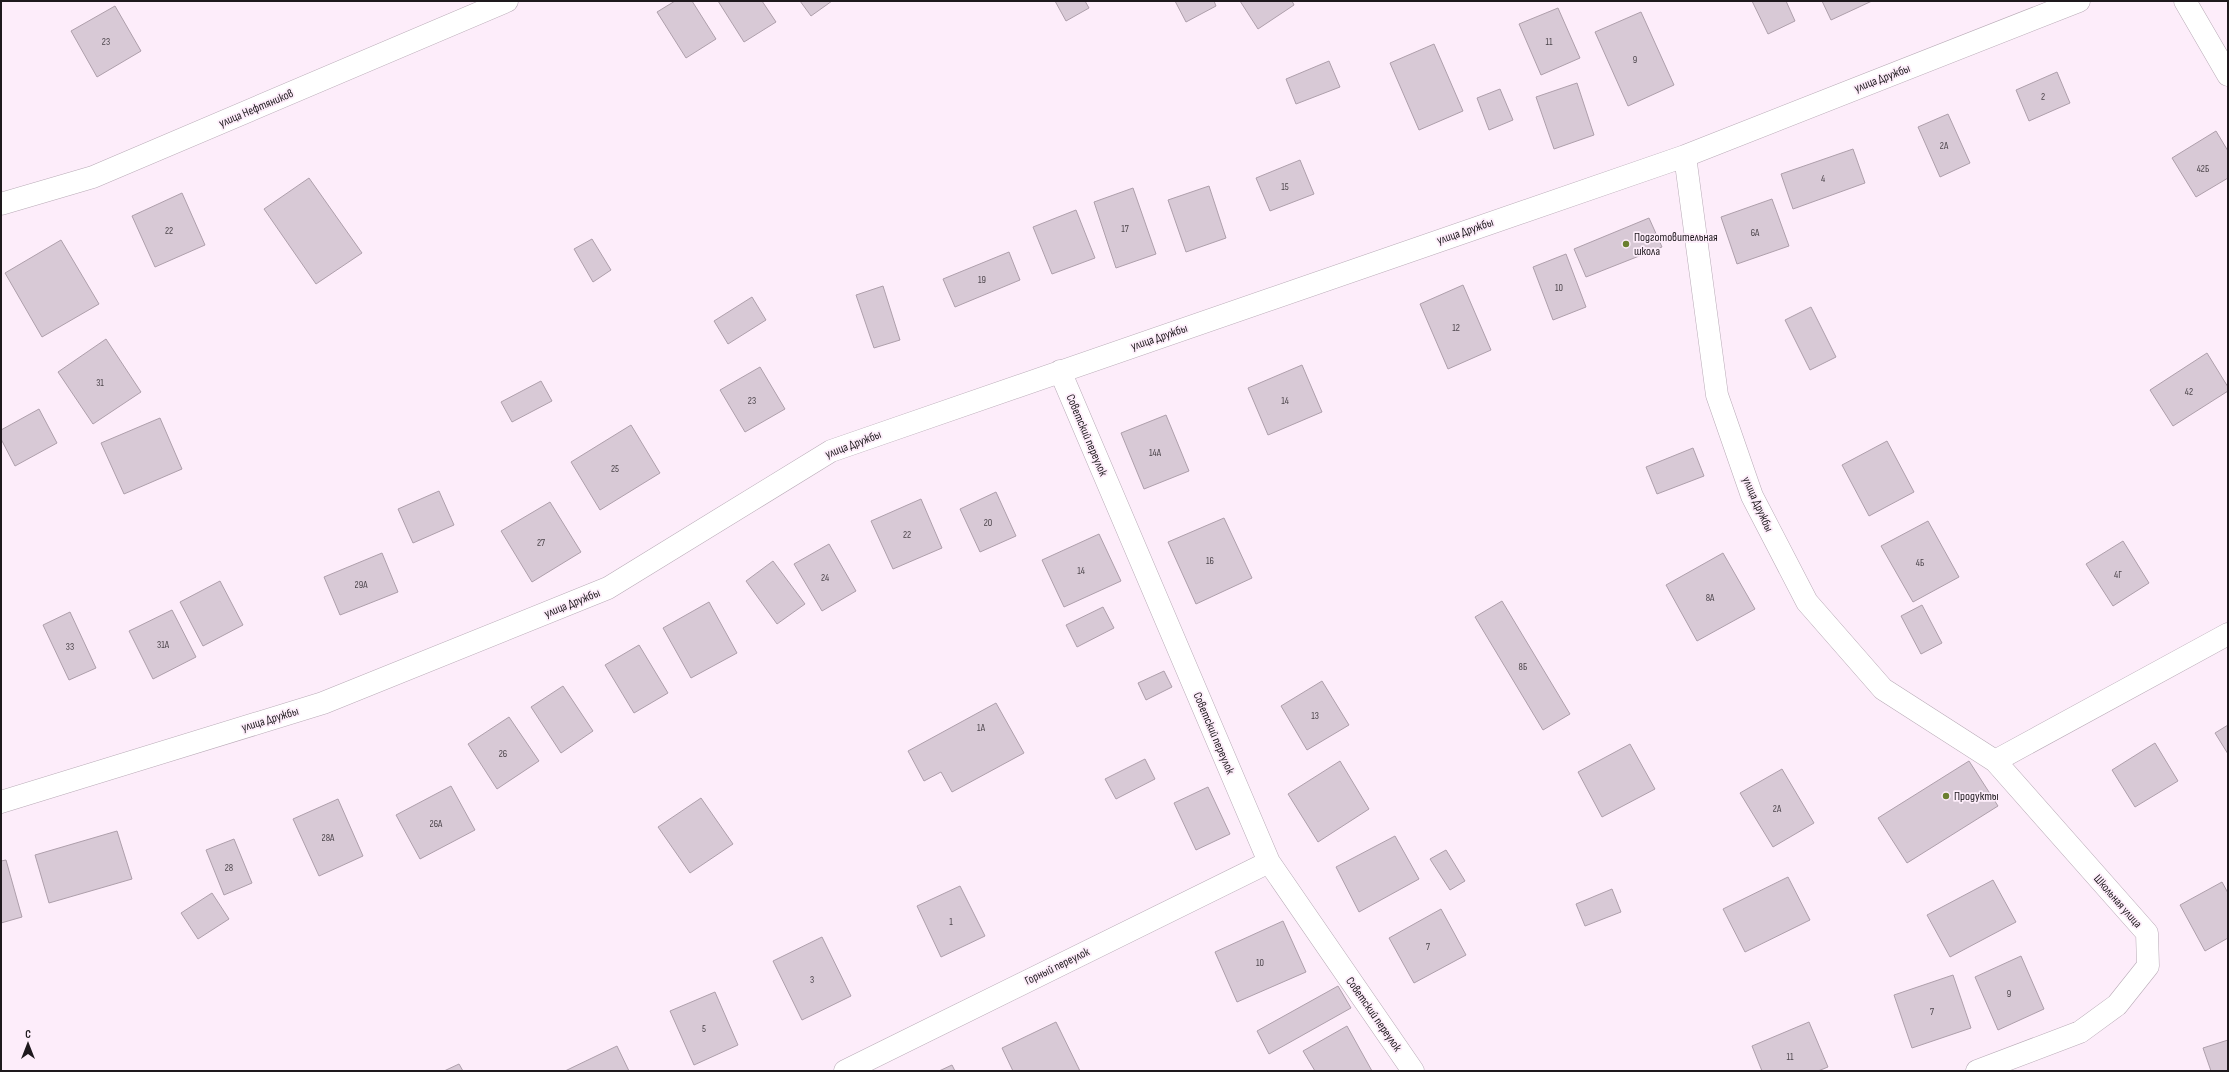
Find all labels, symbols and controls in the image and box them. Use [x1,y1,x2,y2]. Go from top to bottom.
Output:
house number: 23 [102,36,110,48]
house number: 11 [1546,36,1553,48]
house number: 9 [1633,54,1637,66]
street label: улица Дружбы [1852,61,1913,96]
street label: улица Нефтяников [217,86,296,131]
house number: 2 [2041,91,2045,103]
house number: 2А [1940,140,1949,152]
house number: 42Б [2197,163,2210,175]
house number: 4 [1821,173,1825,185]
house number: 15 [1281,181,1289,193]
street label: улица Дружбы [1435,215,1496,248]
house number: 17 [1121,223,1129,235]
house number: 22 [165,225,173,237]
house number: 6А [1751,227,1760,239]
place label: Подготовительная школа [1634,230,1718,259]
marker: Подготовительная школа [1621,239,1631,249]
house number: 19 [978,274,986,286]
house number: 10 [1555,282,1563,294]
street label: улица Дружбы [1129,321,1190,354]
house number: 12 [1452,322,1460,334]
house number: 31 [96,377,104,389]
house number: 42 [2185,386,2193,398]
street label: Советский переулок [1063,392,1111,479]
house number: 23 [748,395,756,407]
house number: 14 [1281,395,1289,407]
street label: улица Дружбы [823,427,884,462]
house number: 14А [1149,447,1162,459]
house number: 25 [611,463,619,475]
street label: улица Дружбы [1739,474,1776,534]
house number: 20 [984,517,992,529]
house number: 22 [903,529,911,541]
house number: 27 [537,537,545,549]
house number: 16 [1206,555,1214,567]
house number: 4Б [1916,557,1925,569]
house number: 14 [1077,565,1085,577]
house number: 4Г [2114,569,2122,581]
house number: 24 [821,572,829,584]
house number: 29А [355,579,368,591]
street label: улица Дружбы [542,585,602,621]
house number: 8А [1706,592,1715,604]
house number: 31А [157,639,170,651]
house number: 33 [66,641,74,653]
house number: 8Б [1519,661,1528,673]
street label: Советский переулок [1190,690,1238,777]
street label: улица Дружбы [240,704,301,735]
house number: 13 [1311,710,1319,722]
house number: 1А [977,722,986,734]
house number: 26 [499,748,507,760]
place label: Продукты [1954,789,1999,804]
marker: Продукты [1941,791,1951,801]
house number: 2А [1773,803,1782,815]
house number: 26А [430,818,443,830]
house number: 28А [322,832,335,844]
house number: 28 [225,862,233,874]
street label: Школьная улица [2090,871,2145,931]
house number: 1 [949,916,953,928]
house number: 7 [1426,941,1430,953]
street label: Горный переулок [1022,944,1093,989]
house number: 10 [1256,957,1264,969]
house number: 3 [810,974,814,986]
street label: Советский переулок [1342,974,1405,1055]
house number: 9 [2007,988,2011,1000]
house number: 7 [1930,1006,1934,1018]
house number: 5 [702,1023,706,1035]
north arrow [8,1024,48,1064]
text: С [25,1028,31,1041]
house number: 11 [1787,1051,1794,1063]

